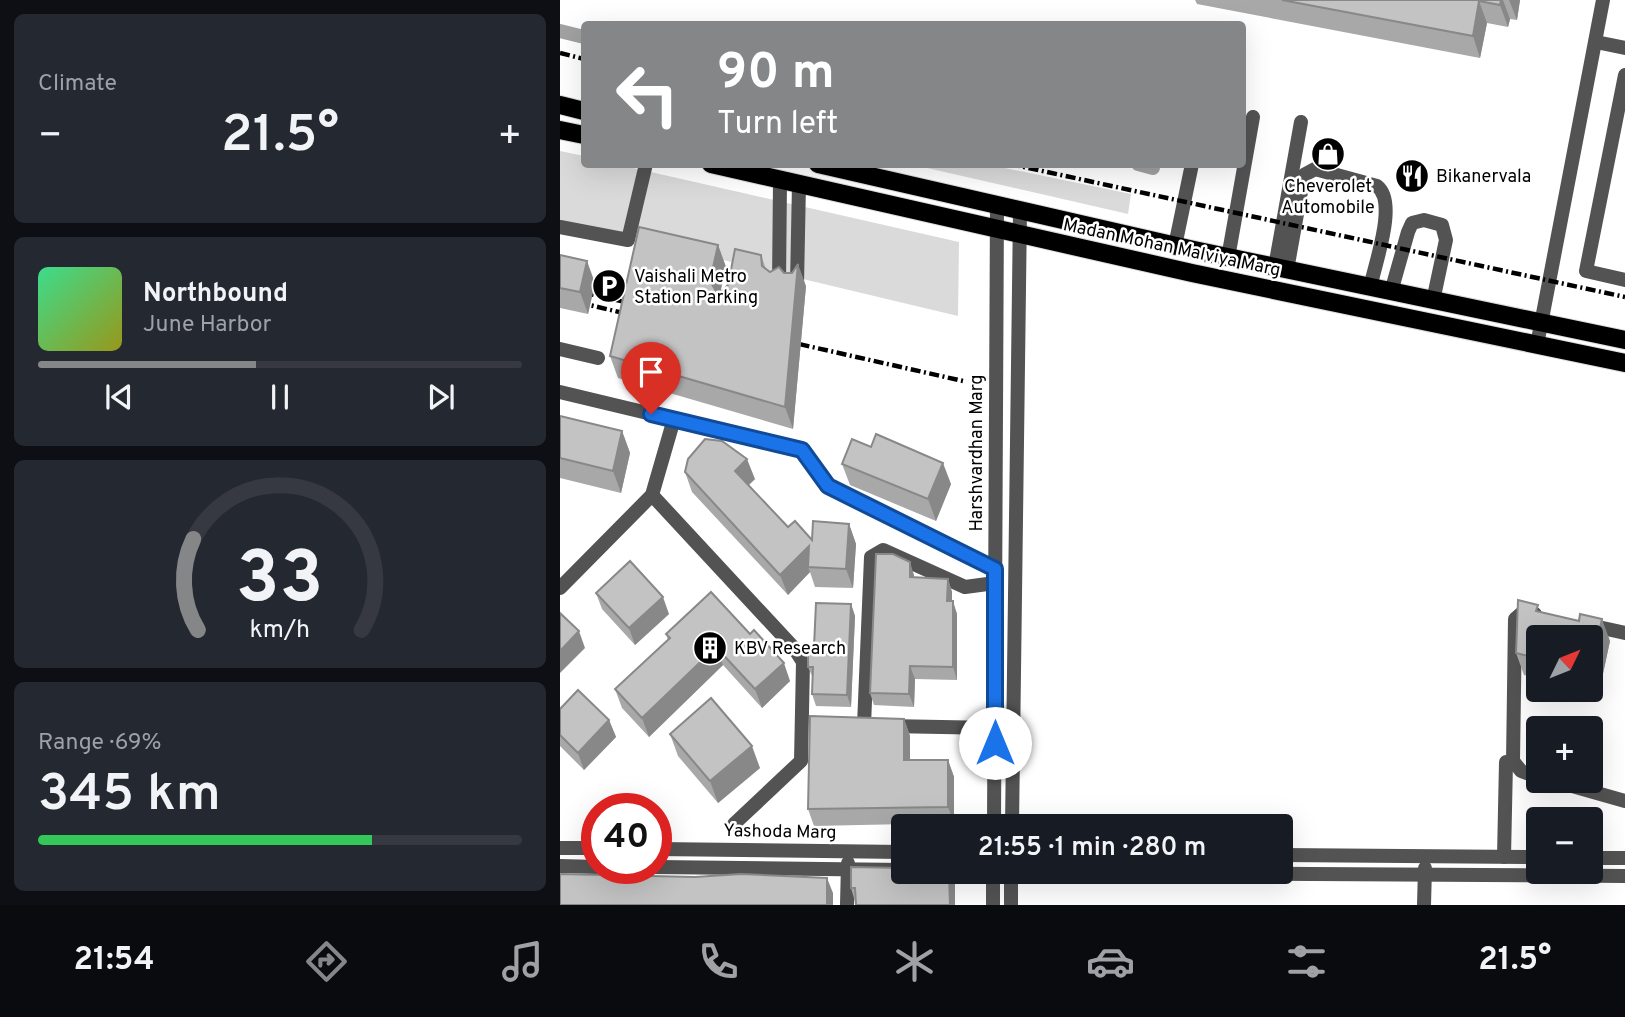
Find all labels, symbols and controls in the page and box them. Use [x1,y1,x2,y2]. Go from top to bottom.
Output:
text: 90 m [717,44,835,106]
icon: left [602,49,693,140]
text: Climate [38,70,117,99]
text: 21.5° [221,104,339,170]
text: Turn left [717,105,838,145]
text: − [38,113,63,162]
text: + [497,113,522,162]
shop icon: Cheverolet Automobile [1309,135,1347,173]
restaurant icon: Bikanervala [1393,157,1431,195]
place label: Bikanervala [1436,166,1531,189]
place label: Cheverolet Automobile [1281,176,1375,220]
street label: Madan Mohan Malviya Marg [1061,214,1283,283]
place label: Vaishali Metro Station Parking [634,266,758,310]
parking icon: Vaishali Metro Station Parking [590,267,628,305]
text: Northbound [143,278,288,311]
text: June Harbor [143,311,271,340]
pin [621,342,681,414]
icon: arrive [632,353,670,391]
street label: Harshvardhan Marg [966,375,989,531]
icon: previous [100,378,138,416]
icon: pause [261,378,299,416]
icon: next [422,378,460,416]
text: 33 [236,536,324,628]
text: km/h [250,615,310,647]
north arrow [1526,625,1603,702]
map controls [1526,625,1603,884]
building icon: KBV Research [691,629,729,667]
place label: KBV Research [734,638,846,661]
position arrow [958,706,1032,780]
button: + [1526,716,1603,793]
text: Range · 69% [38,729,161,758]
text: 345 km [38,763,221,829]
speed limit sign: 40 [581,793,672,884]
button: − [1526,807,1603,884]
street label: Yashoda Marg [723,820,837,845]
text: 21:55 · 1 min · 280 m [978,832,1206,865]
icon: directions [302,937,351,986]
icon: music [498,937,547,986]
icon: phone [694,937,743,986]
icon: climate [890,937,939,986]
icon: car [1086,937,1135,986]
icon: filters [1282,937,1331,986]
text: 21:54 [74,941,154,981]
text: 21.5° [1478,941,1551,981]

